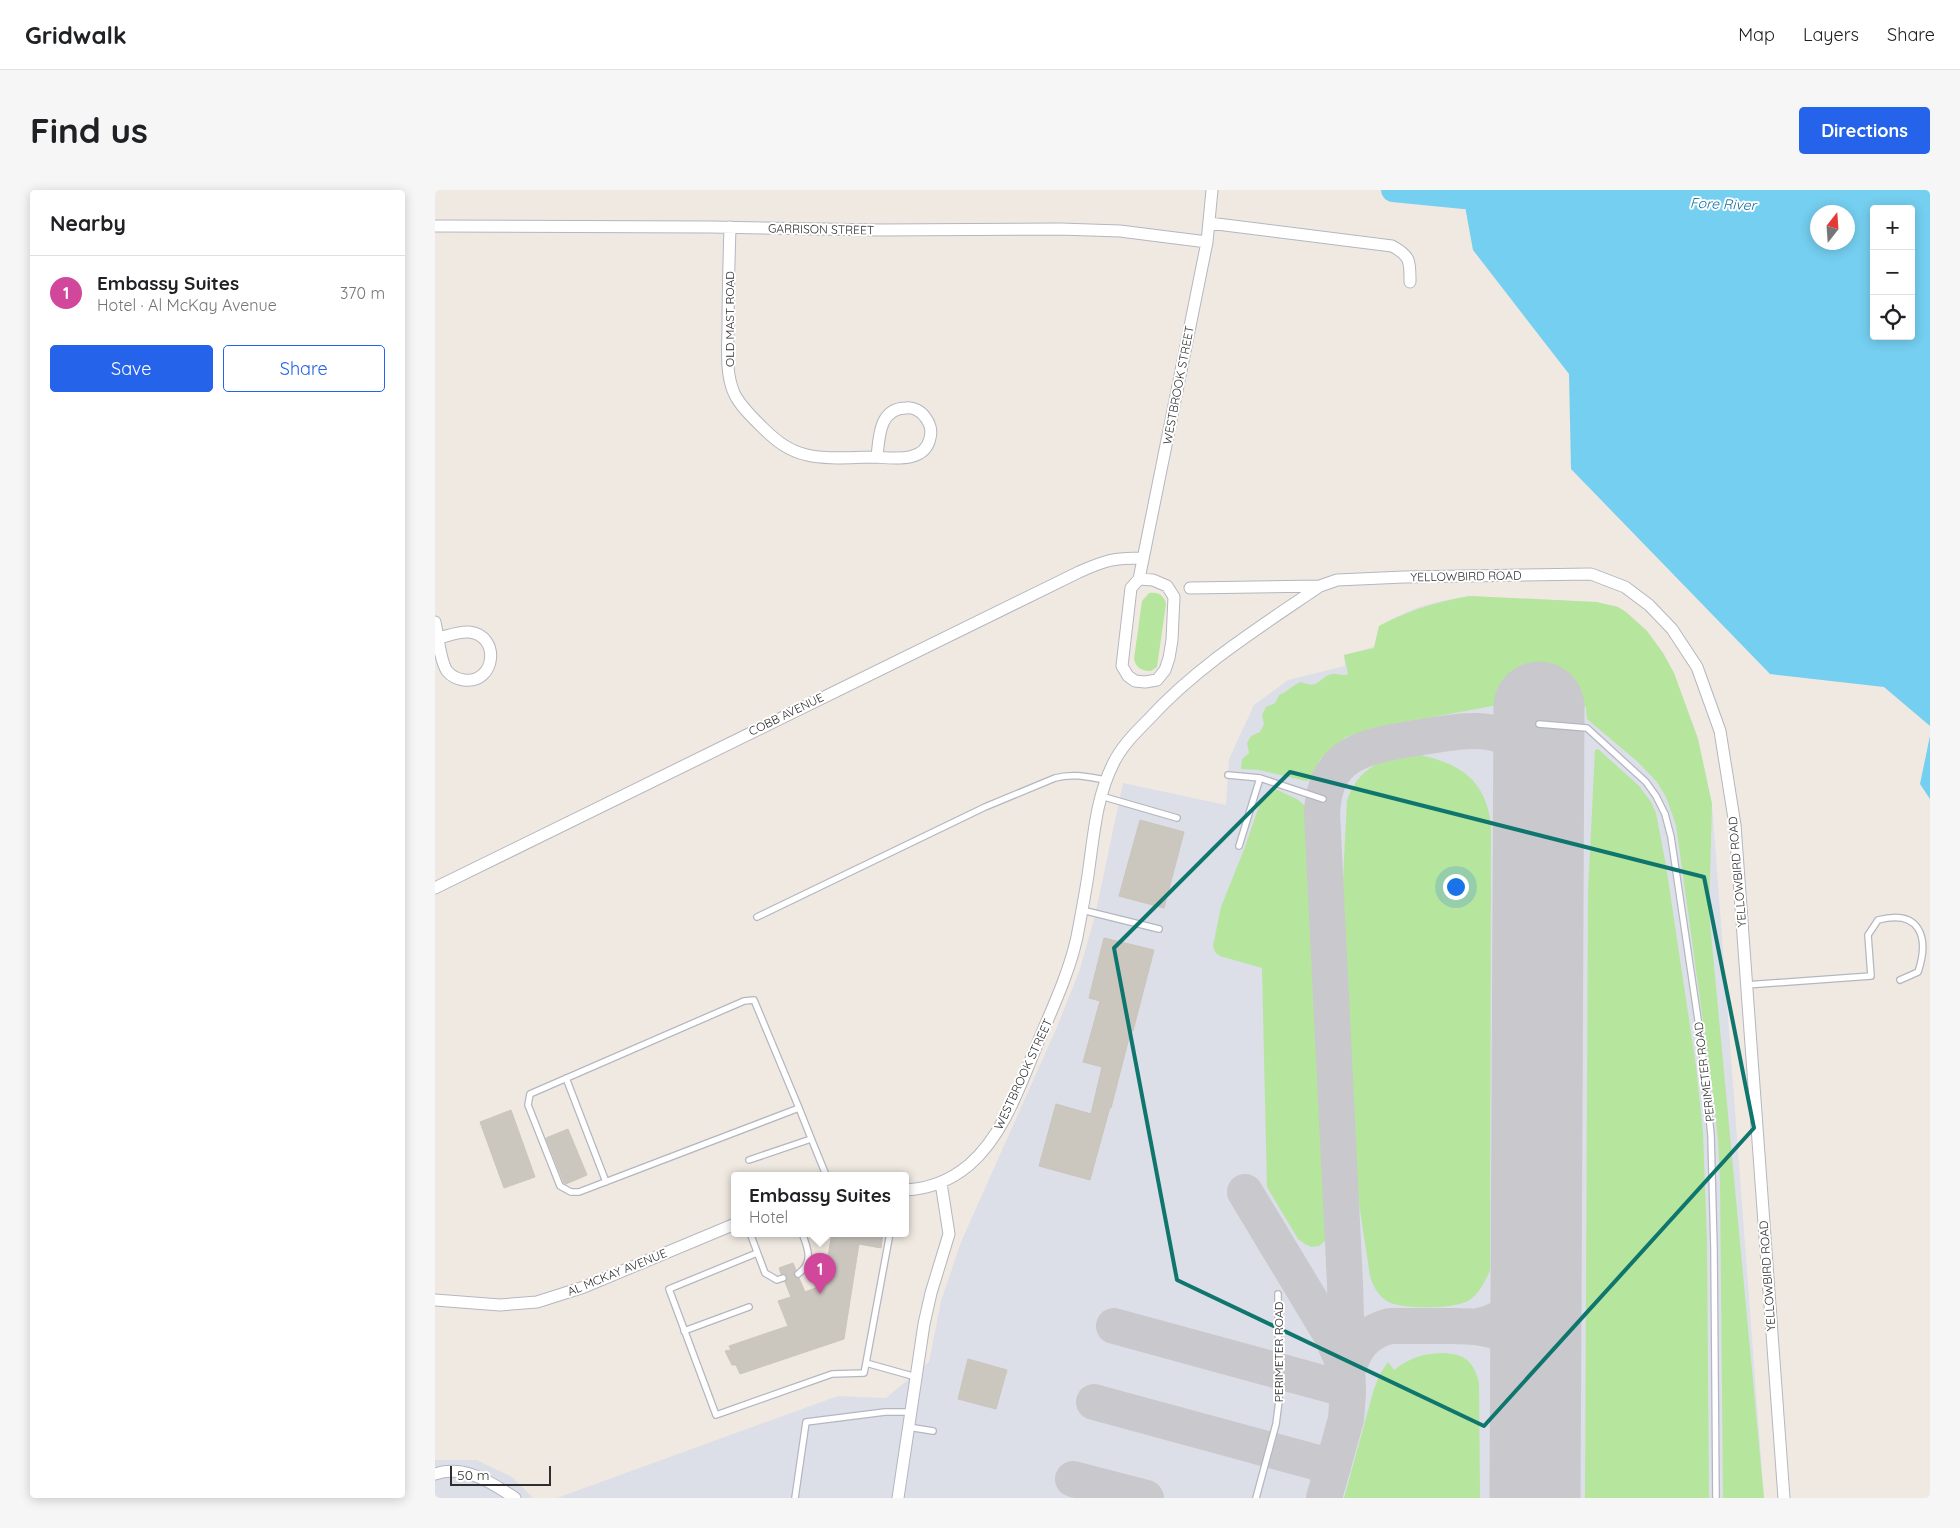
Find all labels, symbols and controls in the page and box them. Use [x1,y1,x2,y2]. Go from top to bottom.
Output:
text: Gridwalk [25,20,127,50]
text: Map [1738,23,1775,46]
text: Layers [1803,23,1859,46]
text: Share [1887,23,1935,46]
button: Directions [1799,107,1930,154]
text: Find us [30,108,148,152]
water label: Fore River [1690,194,1758,214]
north arrow [1810,205,1855,250]
map controls [1870,205,1915,340]
button: + [1870,205,1915,250]
text: Nearby [50,210,126,236]
street label: GARRISON STREET [768,221,874,237]
button: − [1870,250,1915,295]
text: Embassy Suites [97,271,239,295]
street label: OLD MAST ROAD [722,271,737,367]
text: 1 [63,283,69,303]
text: 370 m [340,283,385,303]
text: Hotel · Al McKay Avenue [97,295,277,315]
button: locate [1870,295,1915,340]
street label: WESTBROOK STREET [1159,324,1197,446]
button: Save [50,345,213,392]
button: Share [223,345,385,392]
street label: YELLOWBIRD ROAD [1410,568,1522,584]
street label: COBB AVENUE [746,689,826,739]
street label: YELLOWBIRD ROAD [1725,816,1749,928]
your location [1443,874,1469,900]
street label: WESTBROOK STREET [991,1016,1055,1132]
street label: PERIMETER ROAD [1690,1021,1718,1123]
popup [731,1172,909,1237]
text: Embassy Suites [749,1183,891,1207]
text: Hotel [749,1207,788,1227]
street label: YELLOWBIRD ROAD [1756,1220,1778,1332]
street label: AL MCKAY AVENUE [565,1245,669,1299]
pin: 1 [804,1253,836,1294]
street label: PERIMETER ROAD [1271,1301,1286,1402]
scale bar [450,1463,551,1486]
text: 50 m [457,1466,490,1484]

